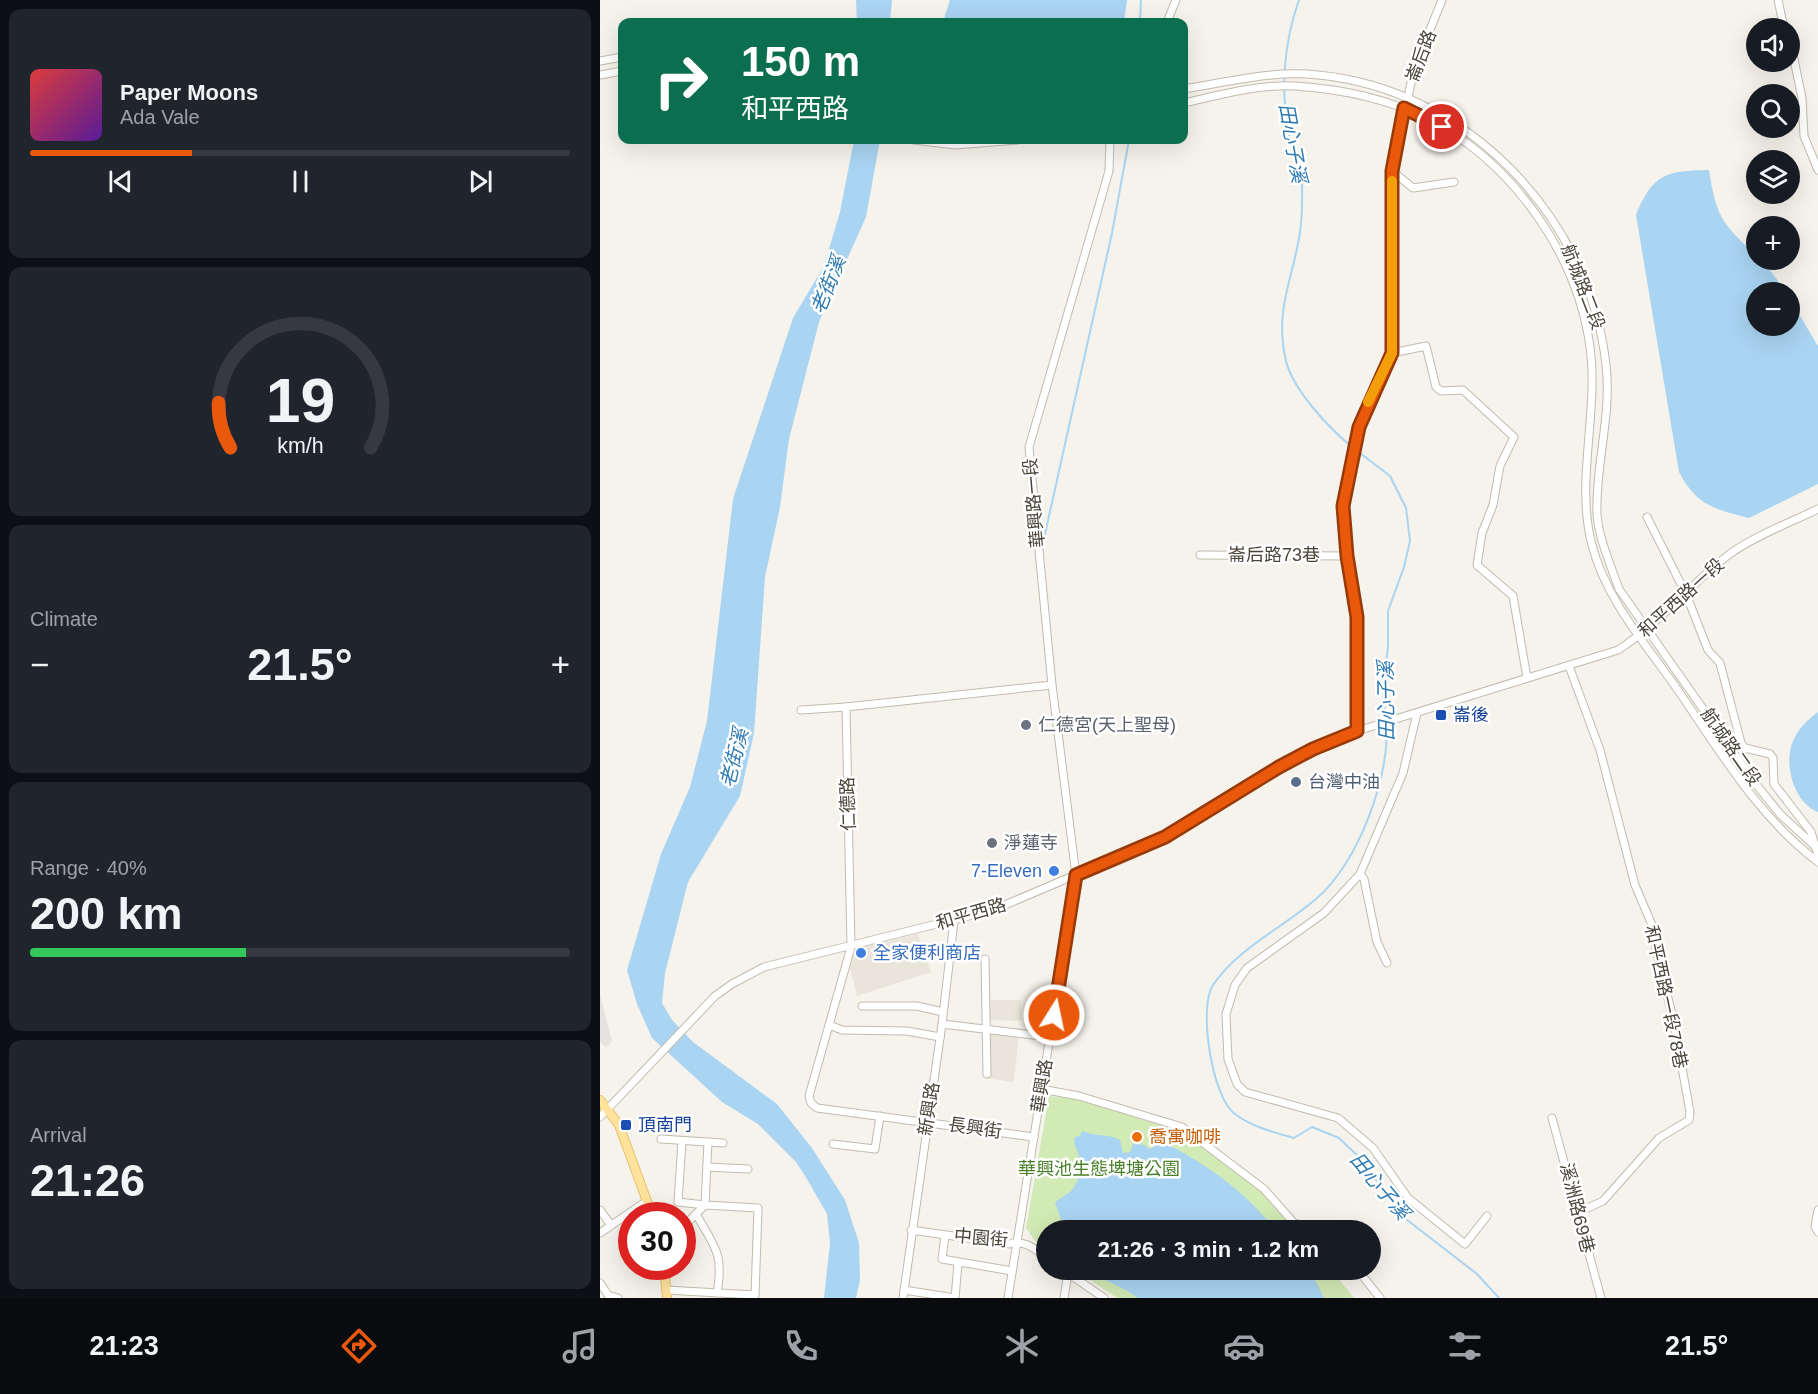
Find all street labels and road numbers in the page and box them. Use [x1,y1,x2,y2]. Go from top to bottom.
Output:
street label: 崙后路 [1402,27,1440,85]
street label: 航城路二段 [1558,241,1608,333]
street label: 華興路一段 [1020,457,1048,549]
street label: 崙后路73巷 [1228,545,1320,565]
street label: 和平西路一段 [1634,554,1728,642]
street label: 航城路二段 [1697,704,1765,790]
street label: 仁德路 [837,777,859,831]
street label: 和平西路 [934,894,1008,934]
street label: 和平西路一段78巷 [1641,924,1691,1070]
street label: 華興路 [1028,1058,1056,1114]
street label: 新興路 [915,1081,943,1137]
street label: 長興街 [947,1114,1003,1142]
street label: 溪洲路69巷 [1556,1161,1598,1255]
street label: 中園街 [953,1226,1009,1250]

